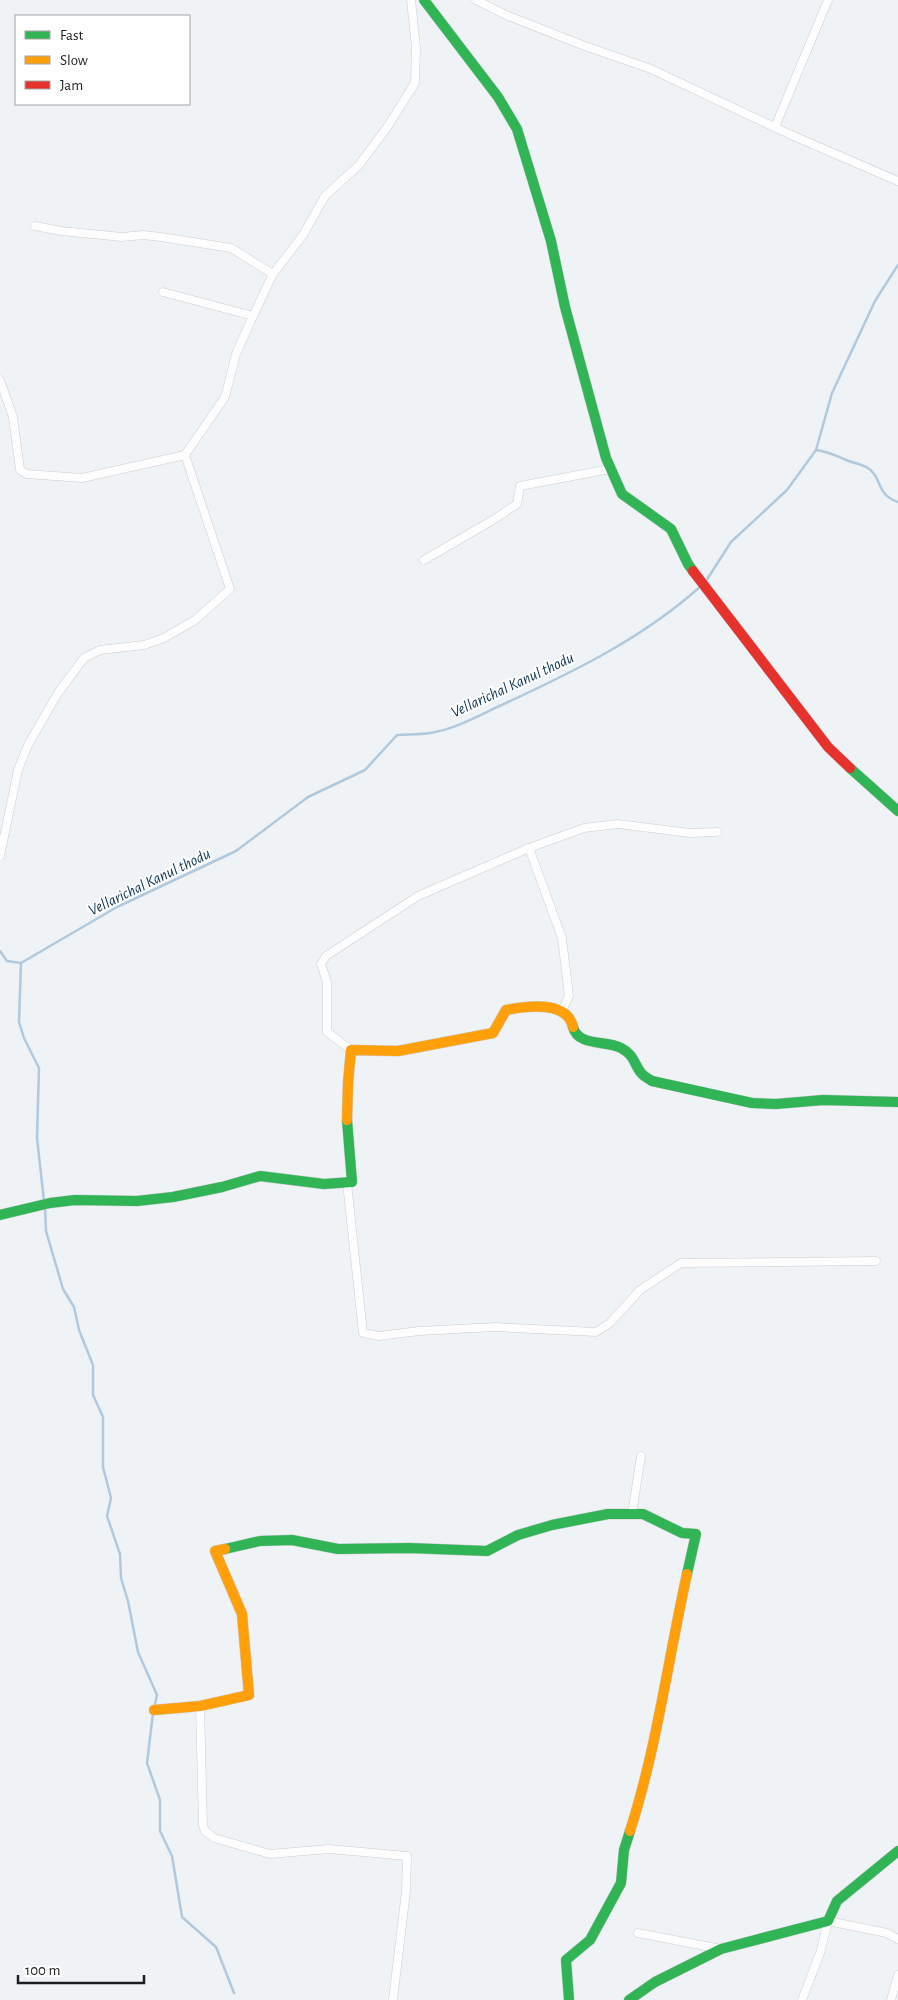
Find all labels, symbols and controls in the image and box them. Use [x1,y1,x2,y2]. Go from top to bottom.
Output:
legend [15,15,190,105]
text: Fast [60,28,84,43]
text: Slow [60,53,88,68]
text: Jam [60,78,83,93]
water label: Vellarichal Kanul thodu [448,649,576,720]
water label: Vellarichal Kanul thodu [86,845,213,918]
scale bar [18,1952,144,1984]
text: 100 m [25,1963,60,1978]

